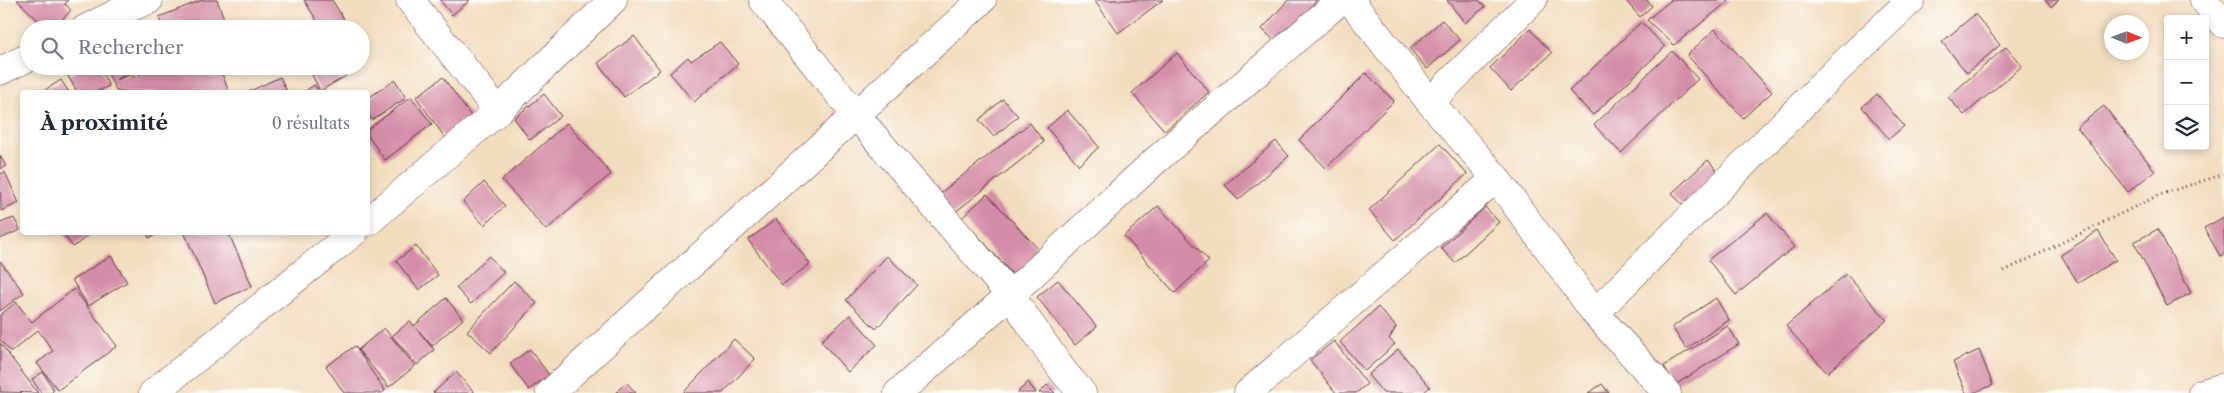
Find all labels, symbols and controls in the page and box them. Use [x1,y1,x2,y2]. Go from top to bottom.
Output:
north arrow [2104,15,2149,60]
map controls [2164,15,2209,150]
button: + [2164,15,2209,60]
search box [20,20,370,75]
icon: search [38,34,66,62]
text: Rechercher [78,36,183,59]
button: − [2164,60,2209,105]
button: layers [2164,105,2209,150]
text: À proximité [40,110,168,135]
text: 0 résultats [272,113,350,133]

